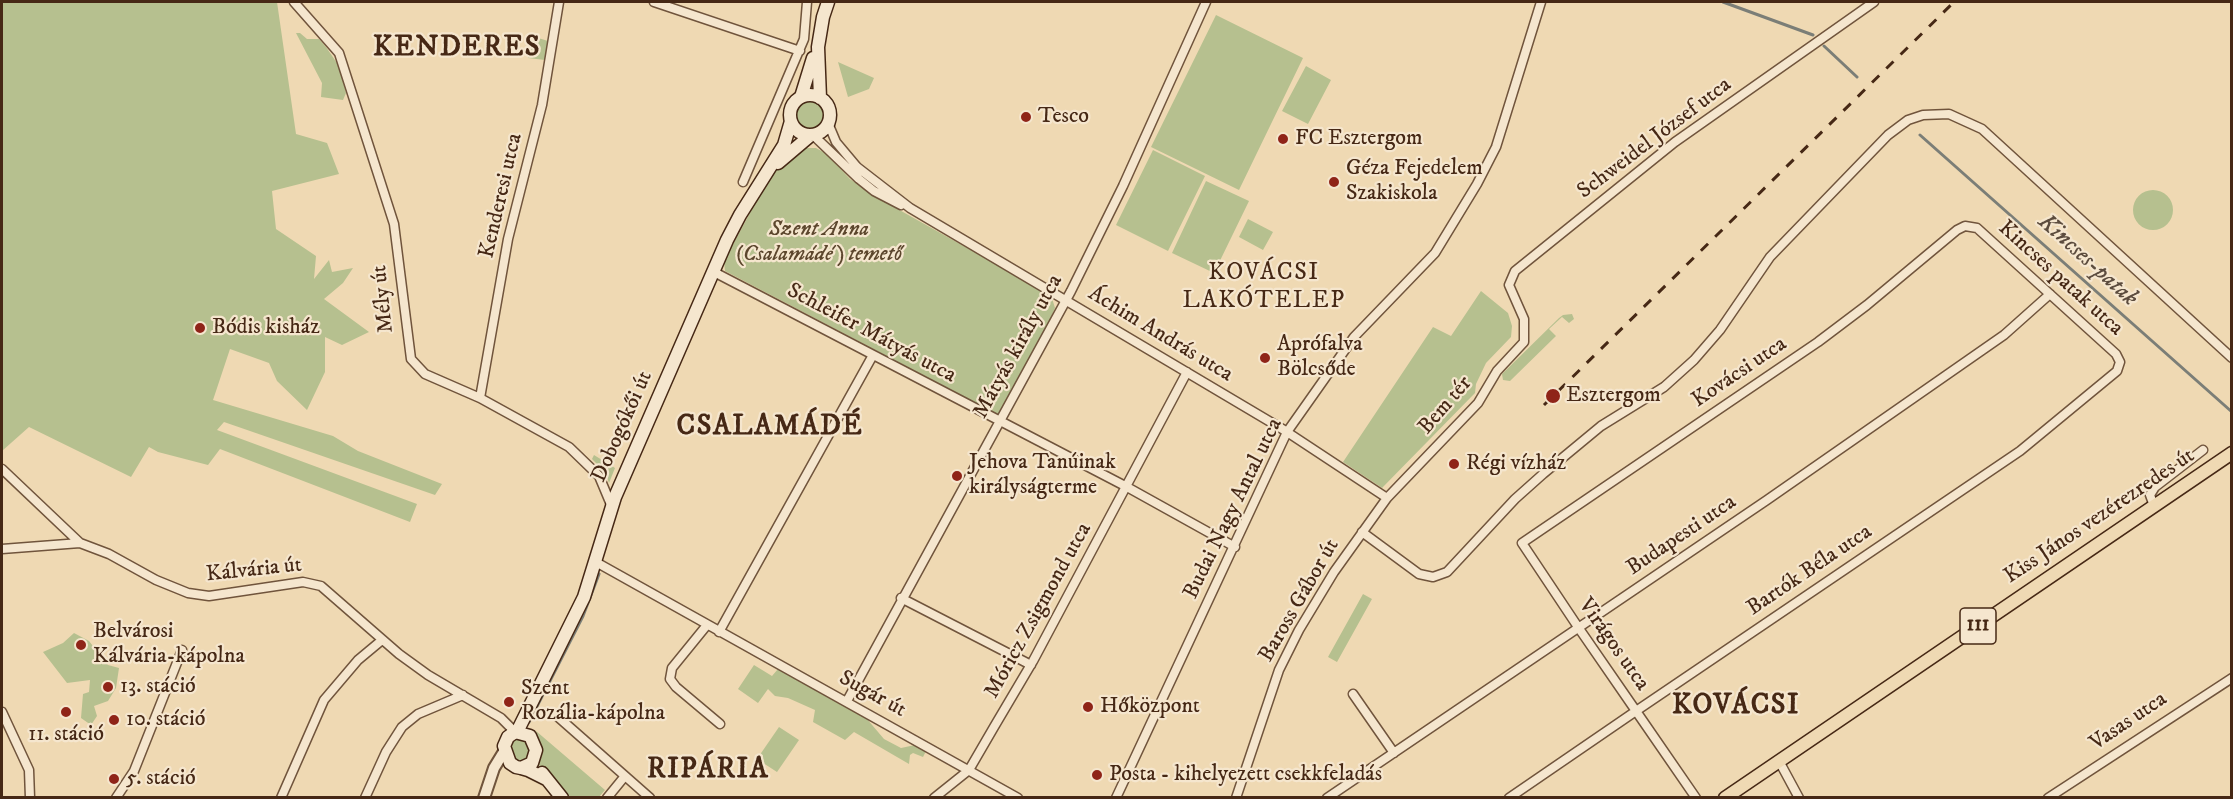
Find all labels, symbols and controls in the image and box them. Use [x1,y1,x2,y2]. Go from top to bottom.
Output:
district label: KENDERES [373,32,541,66]
street label: Schweidel József utca [1573,73,1737,205]
place label: Tesco [1038,104,1089,130]
marker: Tesco [1019,110,1033,124]
place label: FC Esztergom [1295,126,1423,152]
street label: Kenderesi utca [475,131,529,261]
marker: FC Esztergom [1276,132,1290,146]
place label: Géza Fejedelem Szakiskola [1346,156,1483,208]
marker: Géza Fejedelem Szakiskola [1327,175,1341,189]
water label: Kincses-patak [2031,209,2143,313]
street label: Kincses patak utca [1992,216,2128,342]
park label: Szent Anna (Csalamádé) temető [736,217,902,268]
district label: KOVÁCSI LAKÓTELEP [1182,260,1346,316]
street label: Mély út [367,264,401,334]
street label: Mátyás király utca [969,270,1069,424]
street label: Schleifer Mátyás utca [782,278,960,390]
street label: Áchim András utca [1083,281,1237,389]
place label: Bódis kisház [212,315,320,341]
marker: Bódis kisház [193,321,207,335]
place label: Aprófalva Bölcsőde [1277,332,1363,384]
street label: Kovácsi utca [1688,332,1792,414]
marker: Aprófalva Bölcsőde [1258,351,1272,365]
street label: Dobogókői út [587,367,659,487]
street label: Bem tér [1414,371,1478,441]
place label: Esztergom [1566,383,1661,409]
marker: Esztergom [1544,387,1562,405]
district label: CSALAMÁDÉ [677,411,863,445]
street label: Budai Nagy Antal utca [1179,414,1289,604]
street label: Kiss János vezérezredes út [2000,444,2200,590]
place label: Jehova Tanúinak királyságterme [969,450,1116,502]
place label: Régi vízház [1466,451,1566,477]
marker: Régi vízház [1447,457,1461,471]
marker: Jehova Tanúinak királyságterme [950,469,964,483]
street label: Budapesti utca [1622,490,1742,582]
street label: Móricz Zsigmond utca [980,519,1098,703]
street label: Bartók Béla utca [1743,520,1877,622]
street label: Baross Gábor út [1254,535,1346,667]
street label: Kálvária út [205,553,303,589]
street label: Virágos utca [1572,594,1654,696]
road number: 111 [1960,608,1996,644]
place label: Belvárosi Kálvária-kápolna [93,619,245,670]
marker: Belvárosi Kálvária-kápolna [74,638,88,652]
street label: Sugár út [834,666,910,724]
place label: 13. stáció [120,674,196,700]
place label: Szent Rozália-kápolna [521,676,665,728]
marker: 13. stáció [101,680,115,694]
street label: Vasas utca [2085,687,2173,757]
district label: KOVÁCSI [1672,690,1800,724]
place label: Hőközpont [1100,694,1200,720]
marker: Szent Rozália-kápolna [502,695,516,709]
marker: Hőközpont [1081,700,1095,714]
marker: 11. stáció [59,705,73,719]
place label: 10. stáció [126,707,205,733]
marker: 10. stáció [107,713,121,727]
place label: 11. stáció [28,722,104,748]
district label: RIPÁRIA [647,754,769,788]
place label: Posta - kihelyezett csekkfeladás [1109,762,1382,788]
place label: 5. stáció [126,766,196,792]
marker: Posta - kihelyezett csekkfeladás [1090,768,1104,782]
marker: 5. stáció [107,772,121,786]

